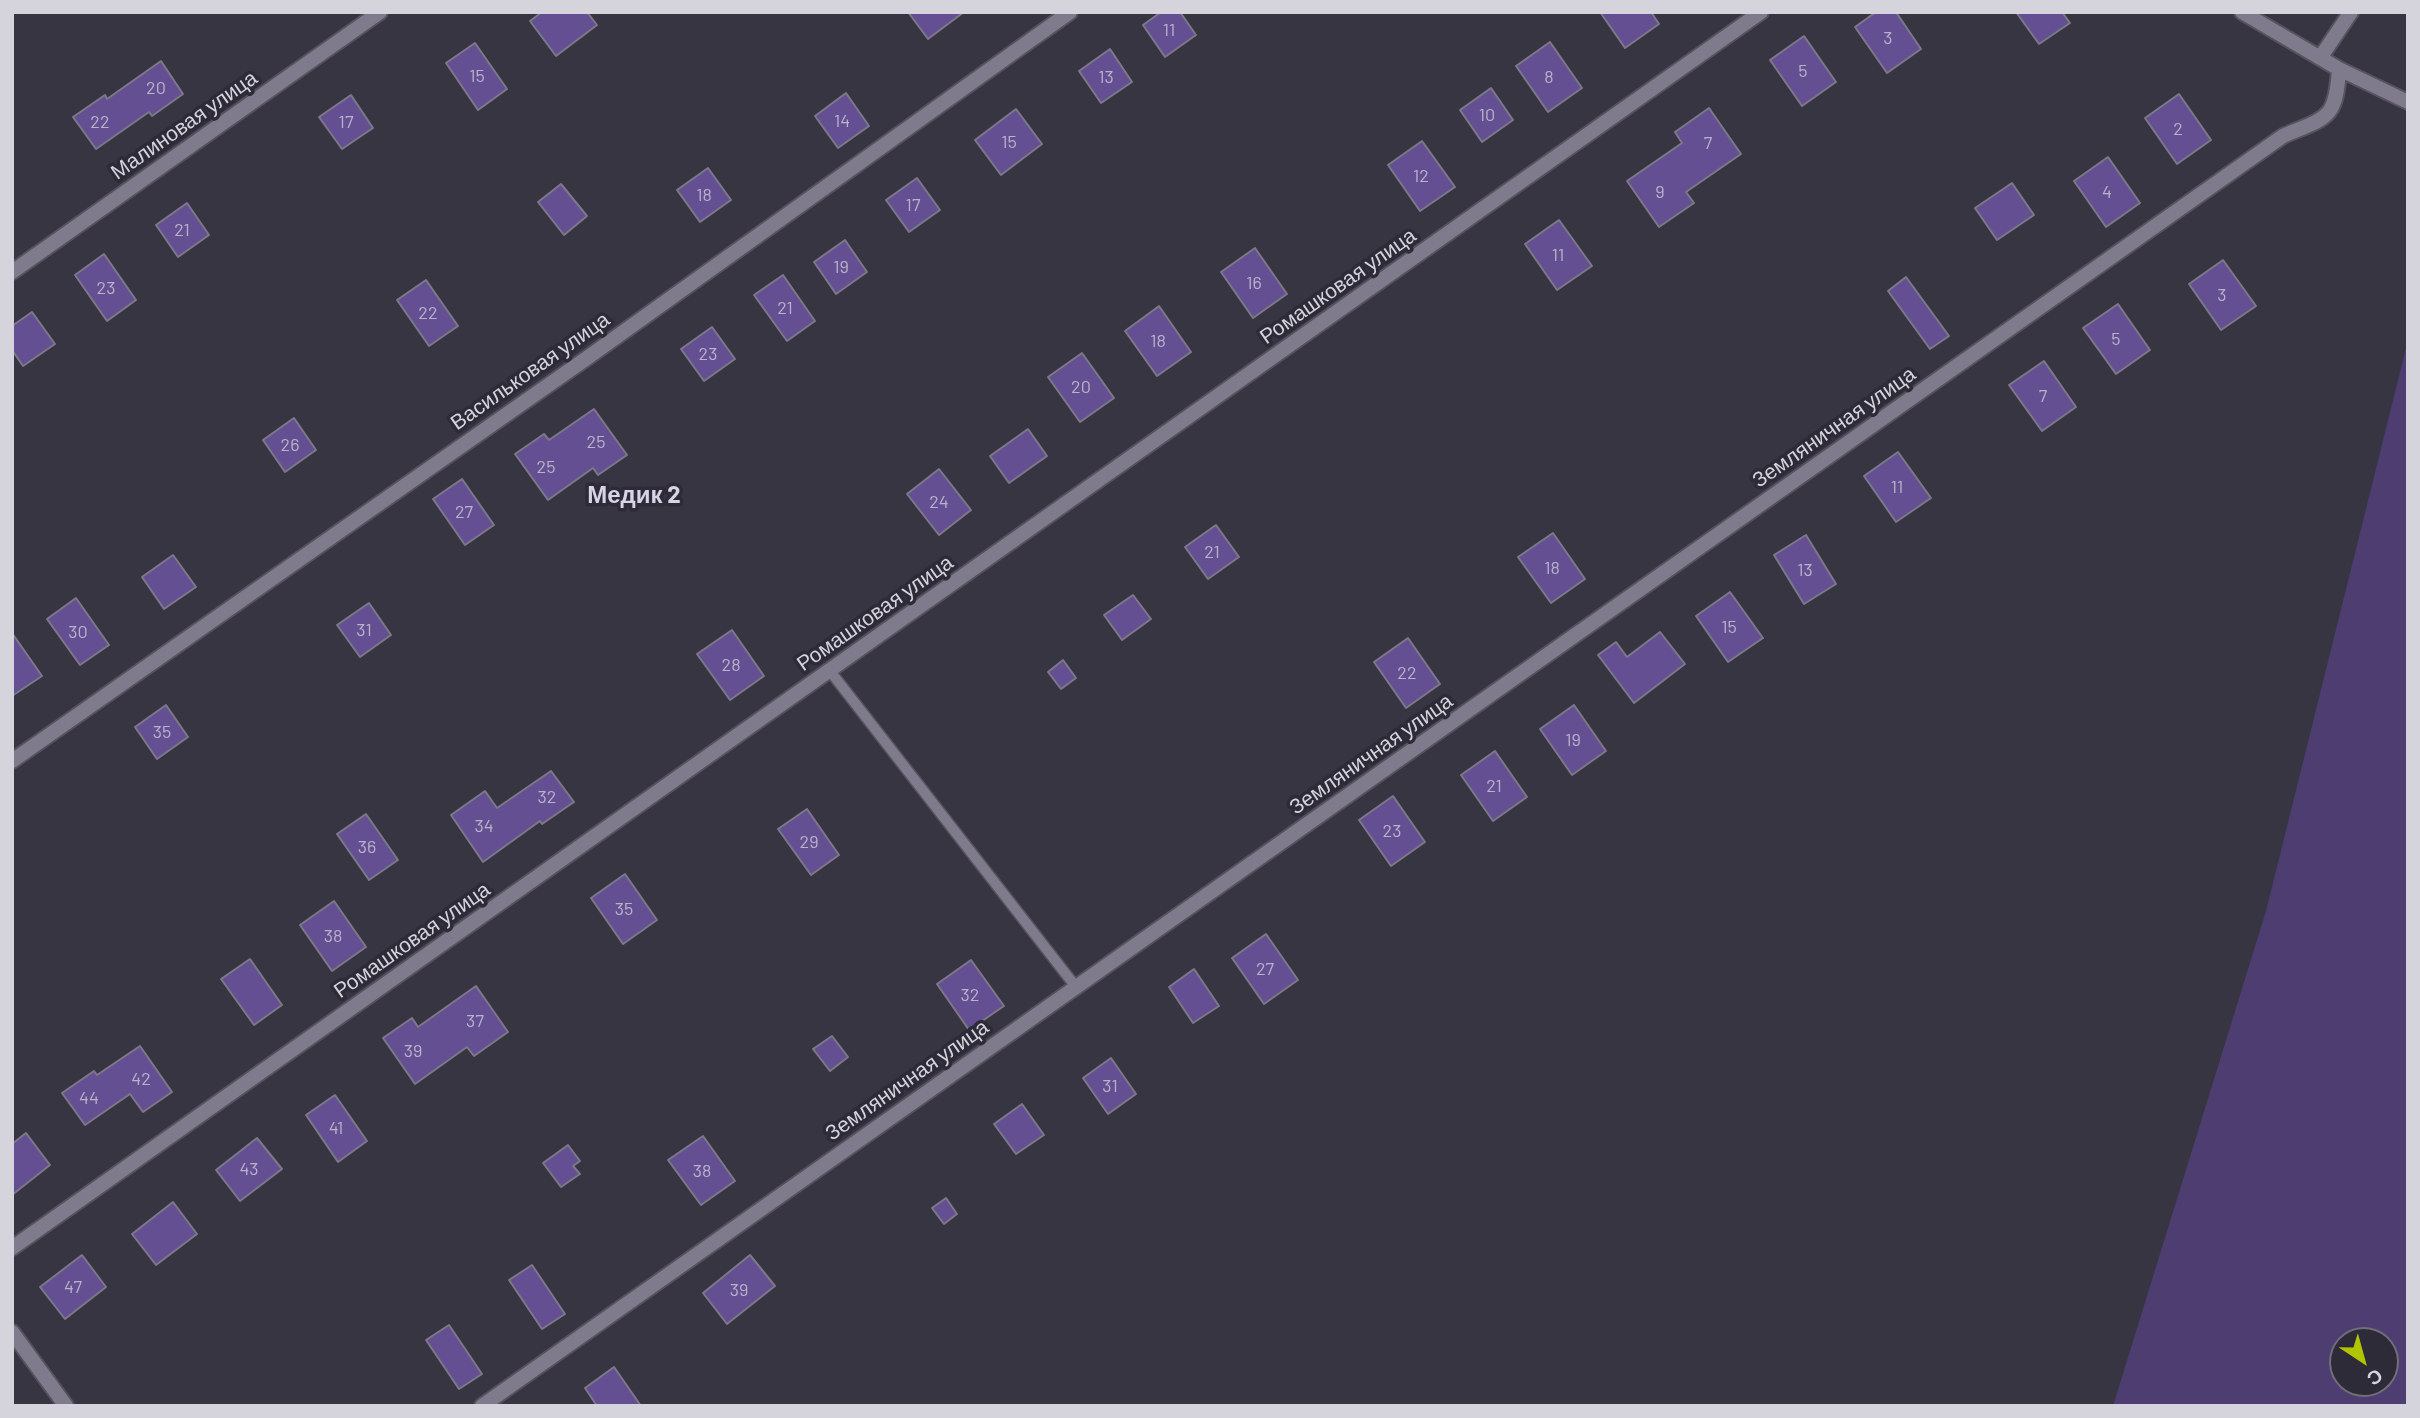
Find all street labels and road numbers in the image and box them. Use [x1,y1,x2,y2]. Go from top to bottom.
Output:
street label: Малиновая улица [106,65,262,185]
street label: Ромашковая улица [1255,223,1421,349]
street label: Васильковая улица [446,307,614,435]
street label: Земляничная улица [1748,361,1920,493]
street label: Ромашковая улица [792,550,958,676]
street label: Земляничная улица [1285,688,1457,820]
street label: Ромашковая улица [329,877,495,1003]
street label: Земляничная улица [821,1014,993,1146]

